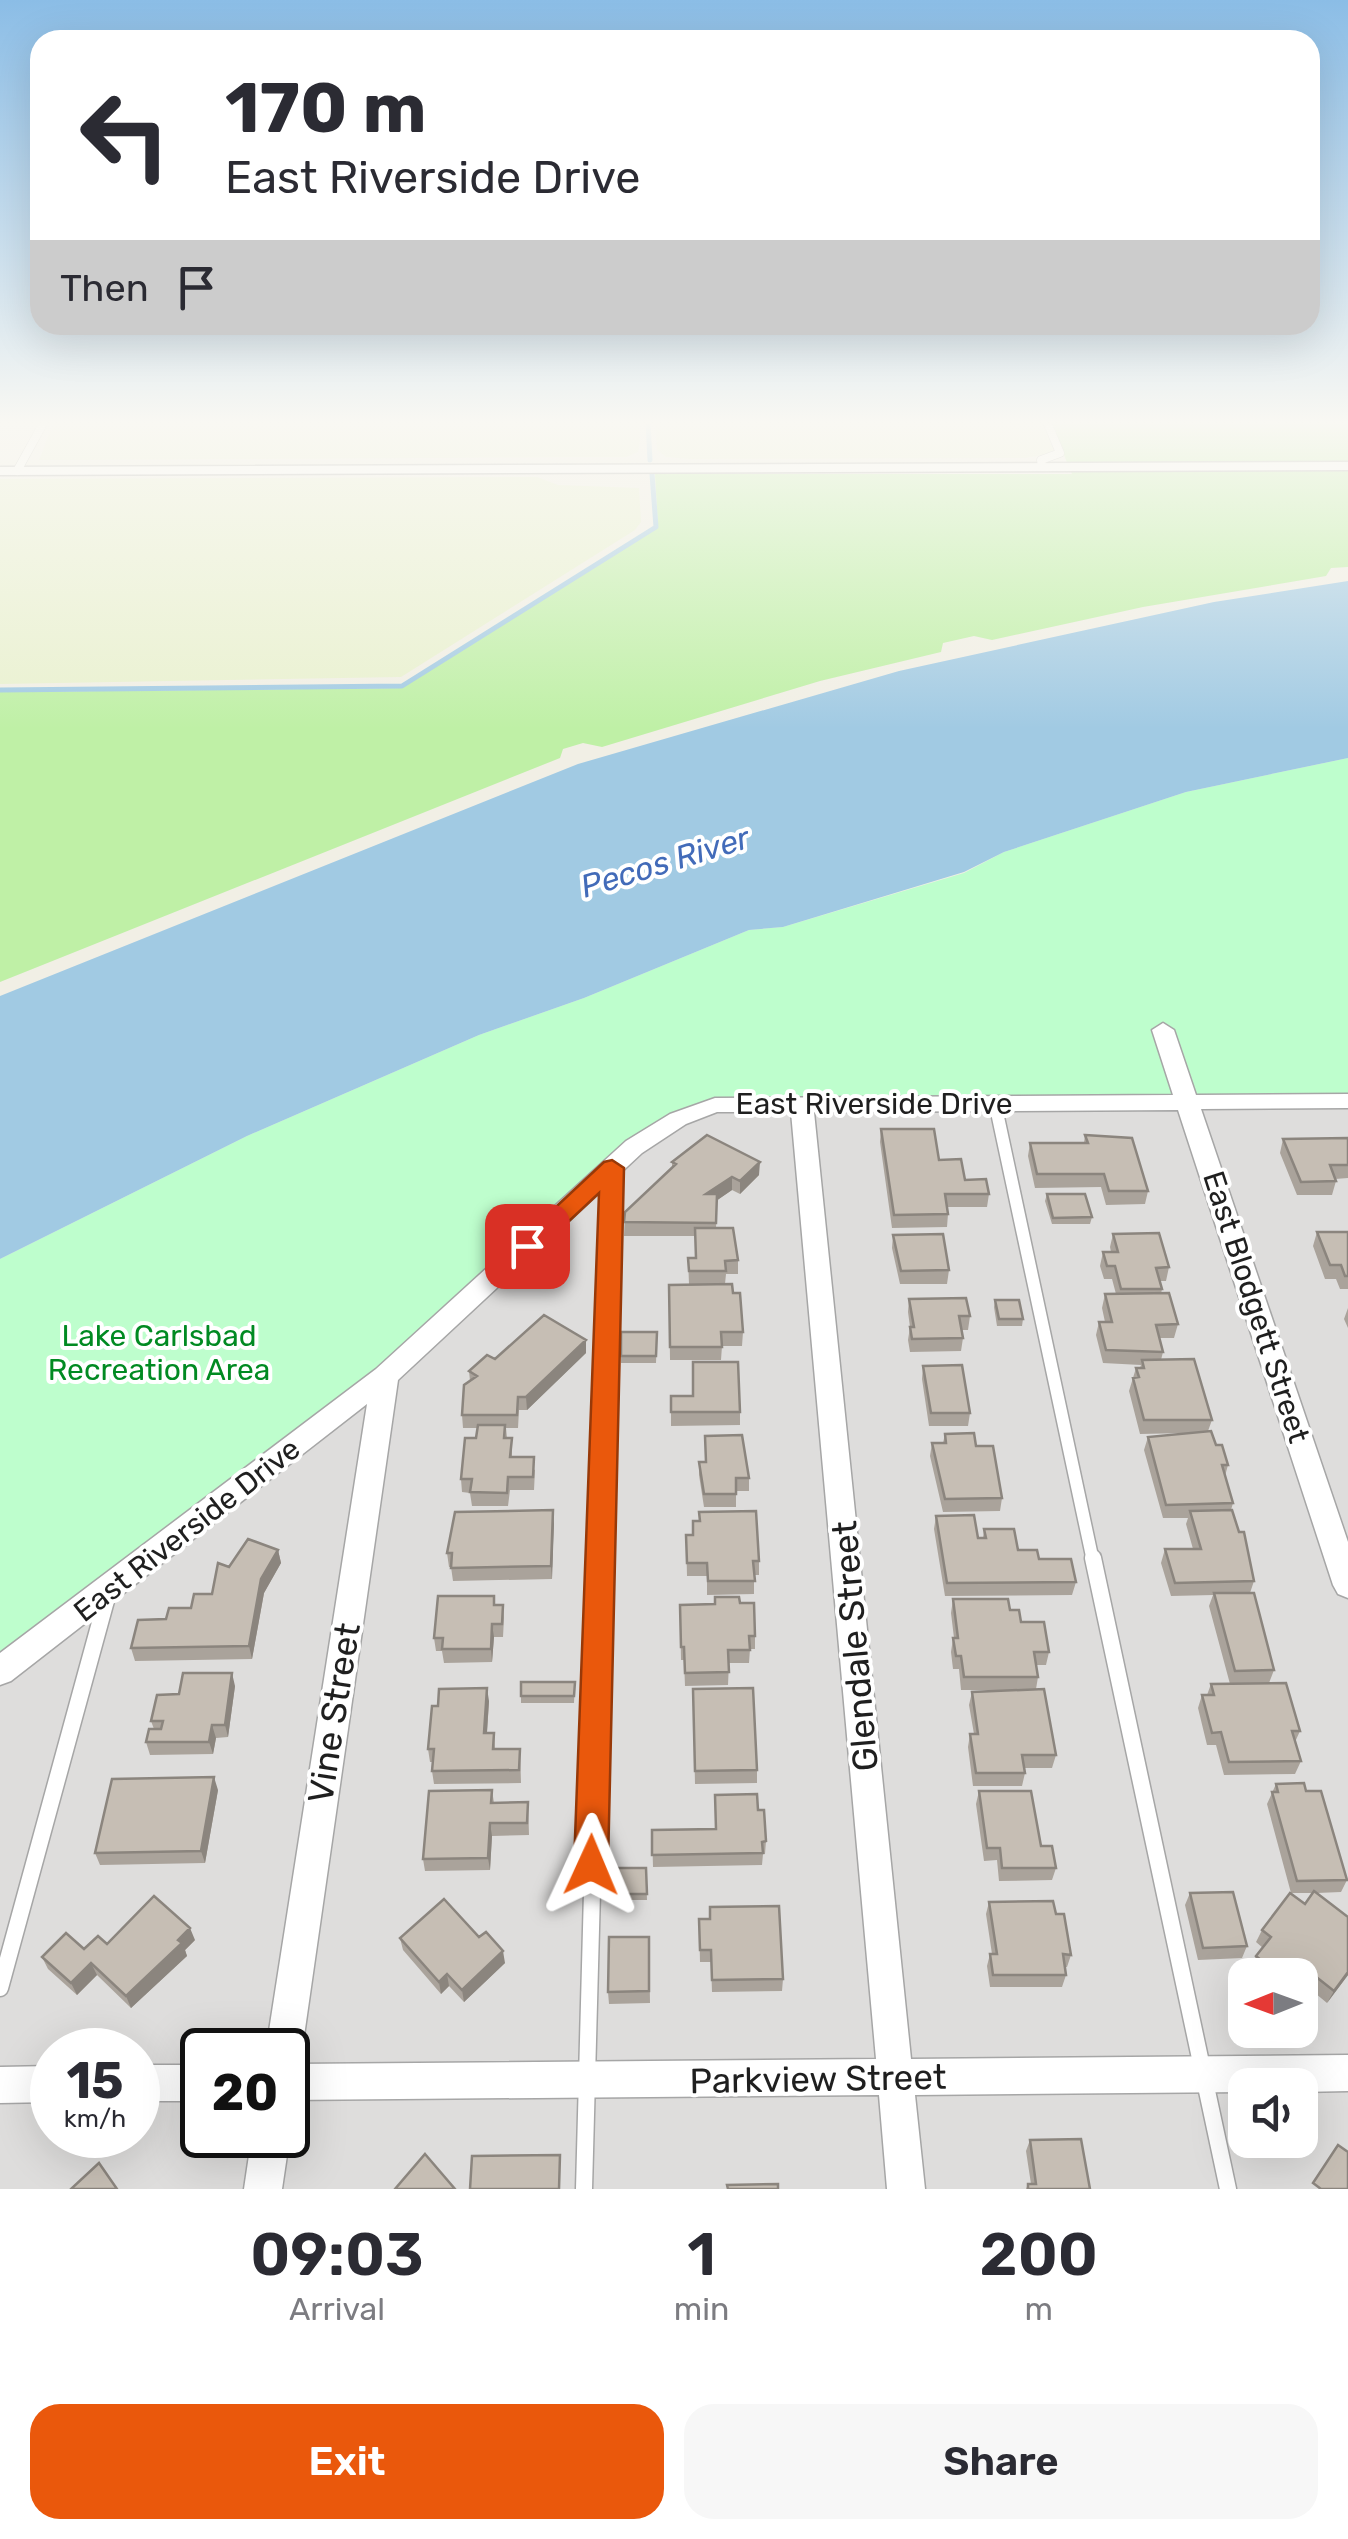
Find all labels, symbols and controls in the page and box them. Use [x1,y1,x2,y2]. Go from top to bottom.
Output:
text: 170 m [225,67,427,150]
icon: left [60,70,190,200]
text: East Riverside Drive [225,151,641,204]
icon: arrive [169,260,224,315]
text: Then [60,265,149,311]
water label: Pecos River [576,818,756,906]
street label: East Riverside Drive [735,1086,1013,1122]
street label: East Blodgett Street [1195,1167,1317,1448]
pin [485,1204,570,1289]
icon: arrive [500,1219,555,1274]
park label: Lake Carlsbad Recreation Area [48,1318,270,1388]
street label: East Riverside Drive [67,1431,307,1629]
street label: Glendale Street [823,1519,887,1773]
street label: Vine Street [299,1620,369,1806]
position arrow [539,1813,643,1917]
north arrow [1228,1958,1318,2048]
map controls [1228,1958,1318,2158]
speed limit sign: 20 [180,2028,310,2158]
text: 15 [66,2051,124,2111]
street label: Parkview Street [689,2056,947,2102]
button: sound [1228,2068,1318,2158]
text: km/h [64,2104,126,2133]
text: 09:03 [250,2219,424,2290]
text: 1 [687,2219,716,2290]
text: 200 [980,2219,1098,2290]
text: Arrival [289,2290,385,2328]
text: min [674,2290,729,2328]
text: m [1024,2290,1053,2328]
button: Exit [30,2404,664,2519]
button: Share [684,2404,1318,2519]

